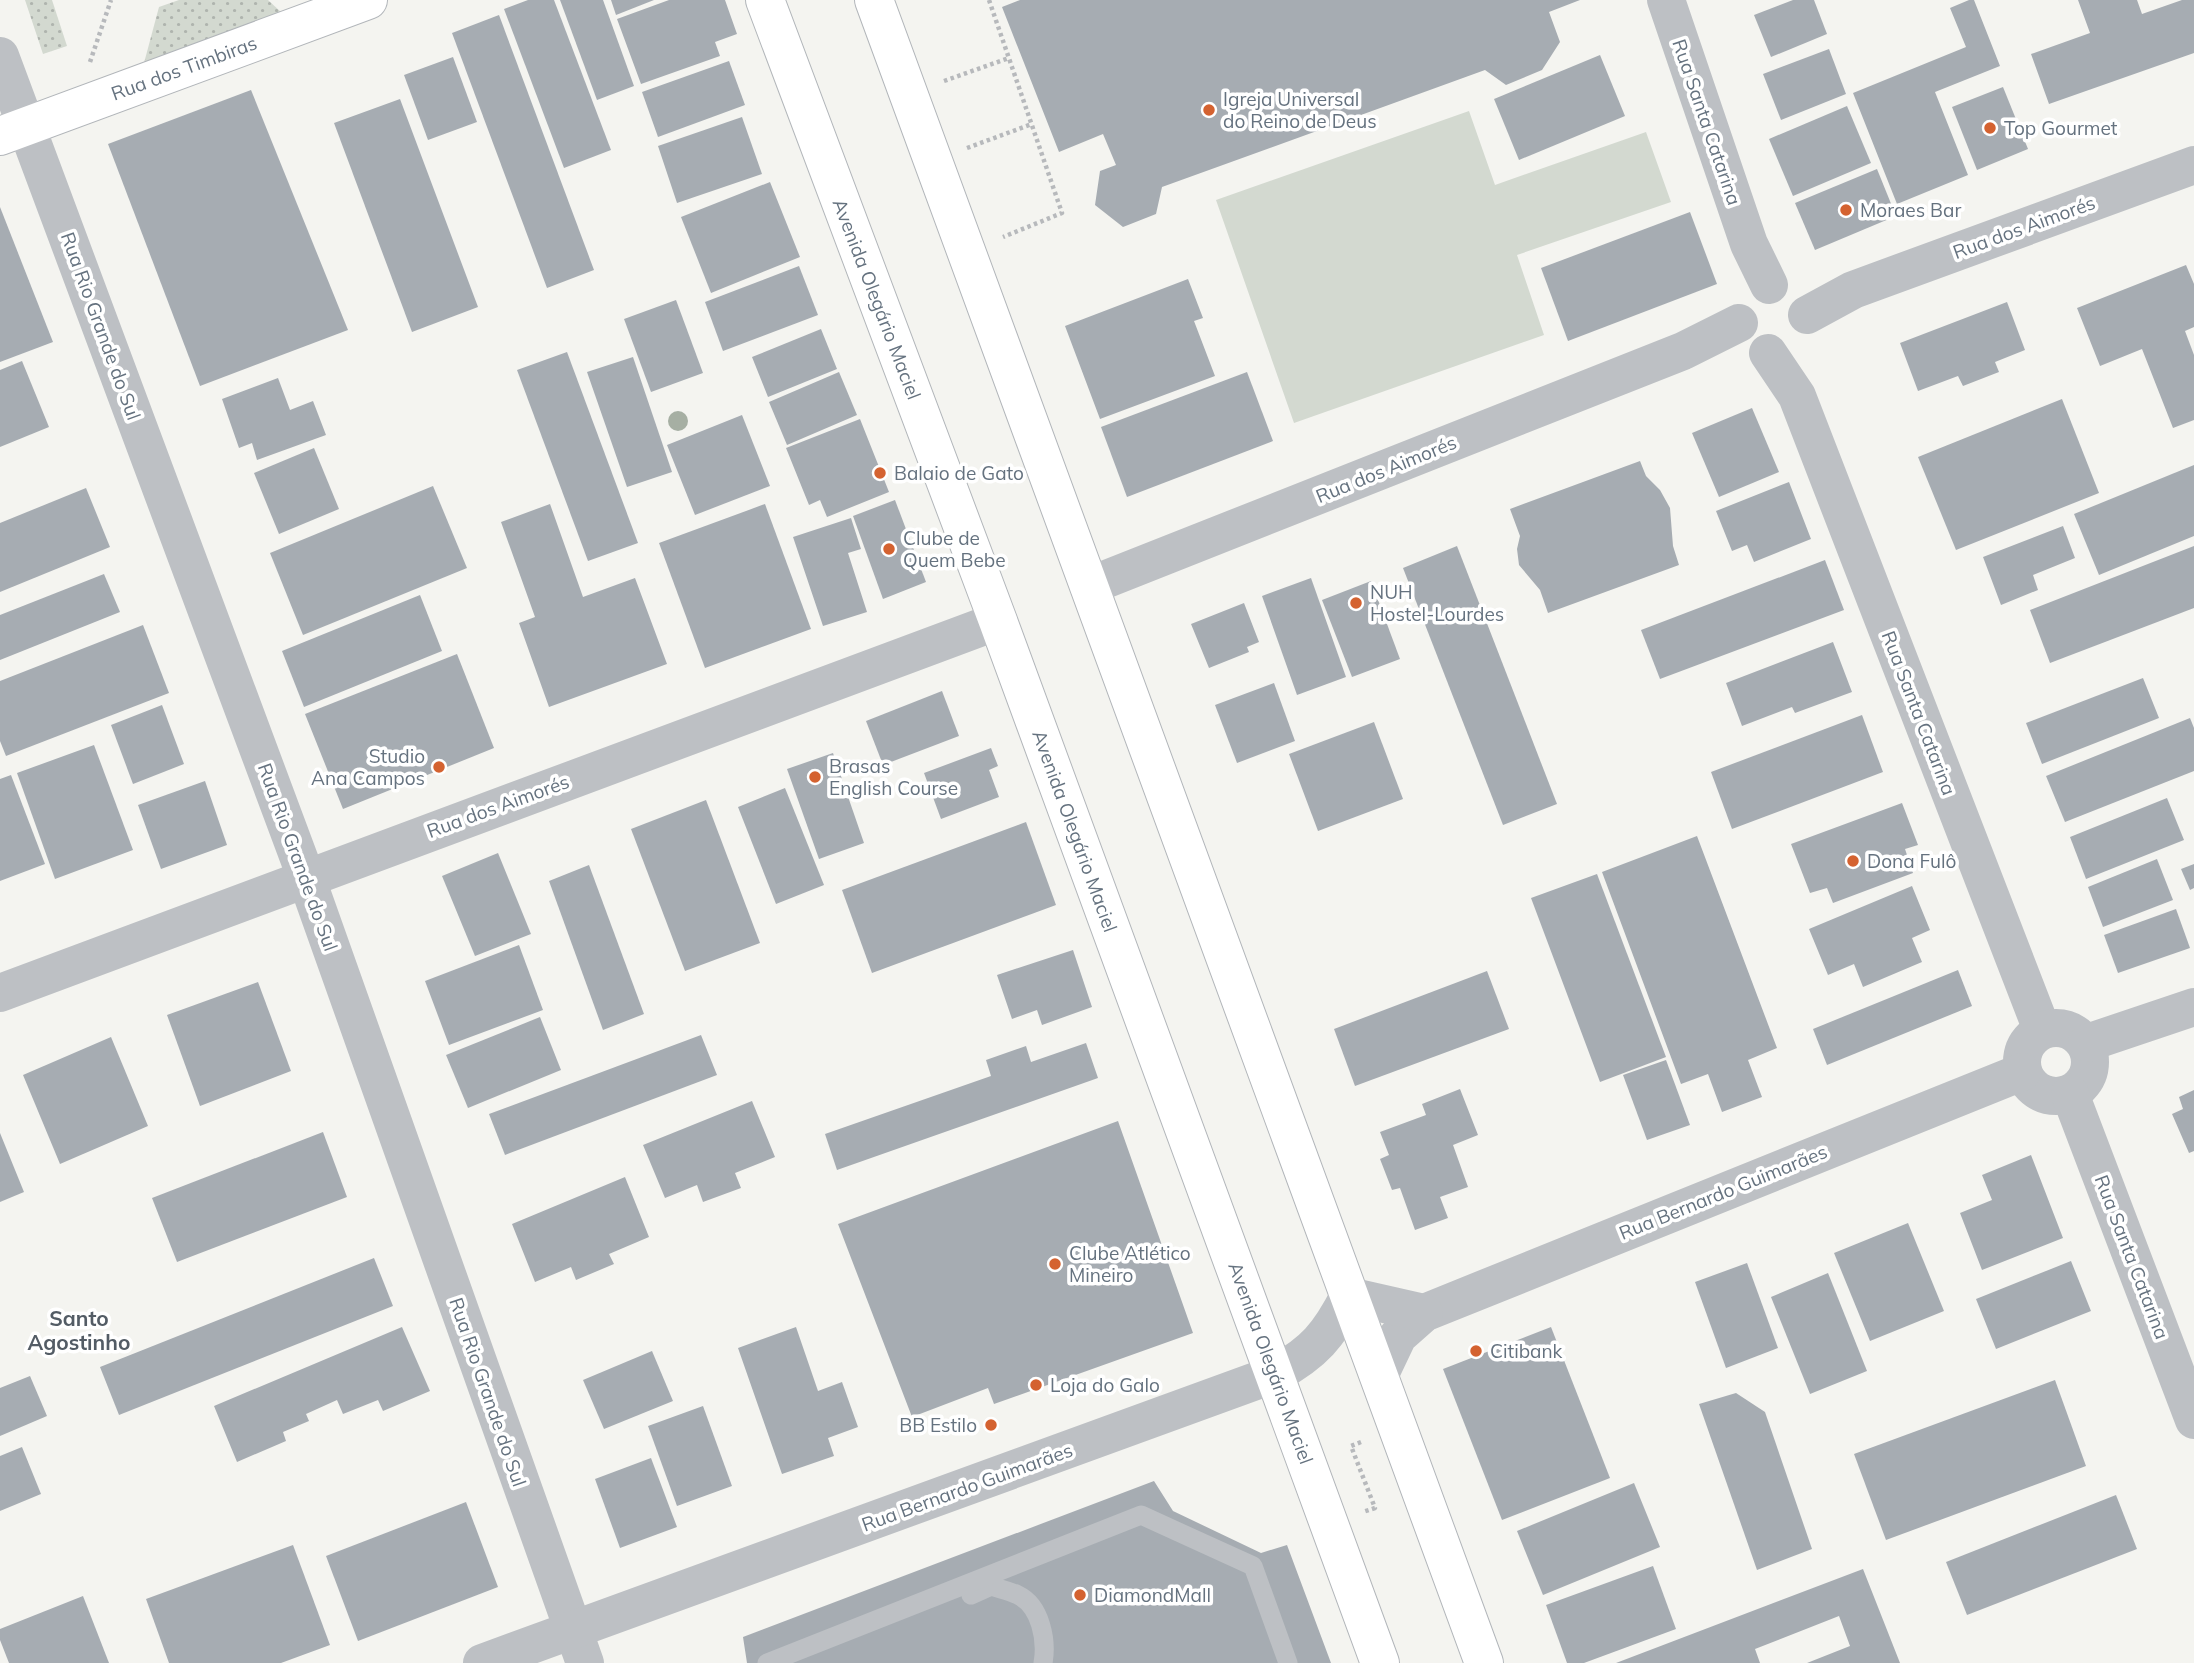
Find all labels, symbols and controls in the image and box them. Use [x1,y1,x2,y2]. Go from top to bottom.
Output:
street label: Rua dos Timbiras [108,31,260,105]
street label: Rua Santa Catarina [1667,36,1747,208]
place label: Igreja Universal do Reino de Deus [1223,87,1377,133]
marker: Igreja Universal do Reino de Deus [1201,102,1217,118]
place label: Top Gourmet [2004,116,2118,140]
marker: Top Gourmet [1982,120,1998,136]
street label: Rua dos Aimorés [1950,190,2098,264]
street label: Avenida Olegário Maciel [828,195,926,403]
place label: Moraes Bar [1860,198,1961,222]
marker: Moraes Bar [1838,202,1854,218]
street label: Rua Rio Grande do Sul [56,229,146,423]
street label: Rua dos Aimorés [1312,430,1460,508]
place label: Balaio de Gato [894,461,1024,485]
marker: Balaio de Gato [872,465,888,481]
place label: Clube de Quem Bebe [903,526,1006,572]
marker: Clube de Quem Bebe [881,541,897,557]
place label: NUH Hostel-Lourdes [1370,580,1504,626]
marker: NUH Hostel-Lourdes [1348,595,1364,611]
street label: Rua Santa Catarina [1877,627,1961,799]
street label: Avenida Olegário Maciel [1027,727,1123,935]
place label: Studio Ana Campos [311,744,425,790]
place label: Brasas English Course [829,754,958,800]
marker: Studio Ana Campos [431,759,447,775]
street label: Rua Rio Grande do Sul [253,760,343,954]
street label: Rua dos Aimorés [424,769,572,843]
marker: Brasas English Course [807,769,823,785]
place label: Dona Fulô [1867,849,1956,873]
marker: Dona Fulô [1845,853,1861,869]
street label: Rua Bernardo Guimarães [1615,1139,1831,1245]
street label: Rua Santa Catarina [2090,1171,2174,1343]
place label: Clube Atlético Mineiro [1069,1241,1191,1287]
marker: Clube Atlético Mineiro [1047,1256,1063,1272]
street label: Avenida Olegário Maciel [1223,1259,1319,1467]
street label: Rua Rio Grande do Sul [444,1294,532,1490]
district label: Santo Agostinho [28,1305,130,1355]
place label: Citibank [1490,1339,1563,1363]
marker: Citibank [1468,1343,1484,1359]
place label: Loja do Galo [1050,1373,1160,1397]
marker: Loja do Galo [1028,1377,1044,1393]
place label: BB Estilo [899,1413,977,1437]
marker: BB Estilo [983,1417,999,1433]
street label: Rua Bernardo Guimarães [858,1438,1076,1536]
place label: DiamondMall [1094,1583,1211,1607]
marker: DiamondMall [1072,1587,1088,1603]

